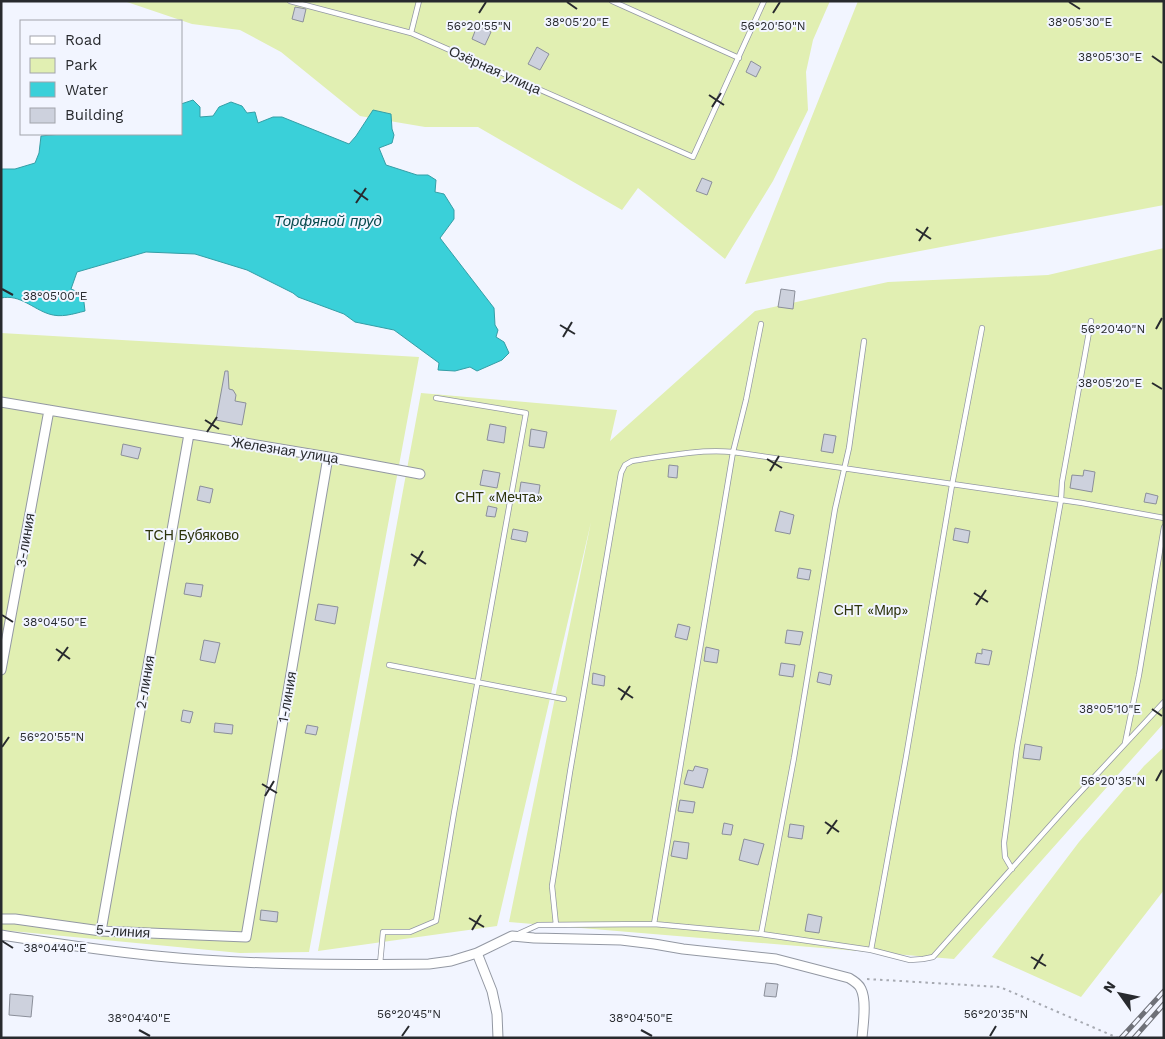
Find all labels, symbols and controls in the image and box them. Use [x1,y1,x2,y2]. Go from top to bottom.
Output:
text: 38°05'20"E [545,15,609,29]
text: 38°05'30"E [1048,15,1112,29]
text: 56°20'55"N [447,19,511,33]
text: 56°20'50"N [740,19,806,33]
legend [20,20,182,135]
text: Road [65,31,102,49]
street label: Озёрная улица [446,43,544,98]
text: 38°05'30"E [1078,50,1142,64]
text: Park [65,56,98,74]
text: Water [65,81,108,99]
text: Building [65,106,123,124]
water label: Торфяной пруд [274,212,382,230]
text: 38°05'00"E [23,289,88,303]
text: 56°20'40"N [1081,322,1145,336]
text: 38°05'20"E [1078,376,1142,390]
street label: Железная улица [230,434,340,466]
park label: СНТ «Мечта» [455,489,543,505]
street label: 3-линия [12,512,38,568]
park label: ТСН Бубяково [145,527,239,543]
park label: СНТ «Мир» [834,602,908,618]
text: 38°04'50"E [23,615,87,629]
street label: 2-линия [132,654,158,710]
street label: 1-линия [275,670,299,724]
text: 38°05'10"E [1079,702,1141,716]
text: 56°20'55"N [20,730,84,744]
text: 56°20'35"N [1081,774,1145,788]
street label: 5-линия [95,921,151,941]
text: 38°04'40"E [23,941,87,955]
north arrow [1095,969,1145,1019]
text: N [1100,978,1119,996]
text: 56°20'45"N [377,1007,441,1021]
text: 56°20'35"N [964,1007,1028,1021]
text: 38°04'40"E [107,1011,171,1025]
text: 38°04'50"E [609,1011,673,1025]

